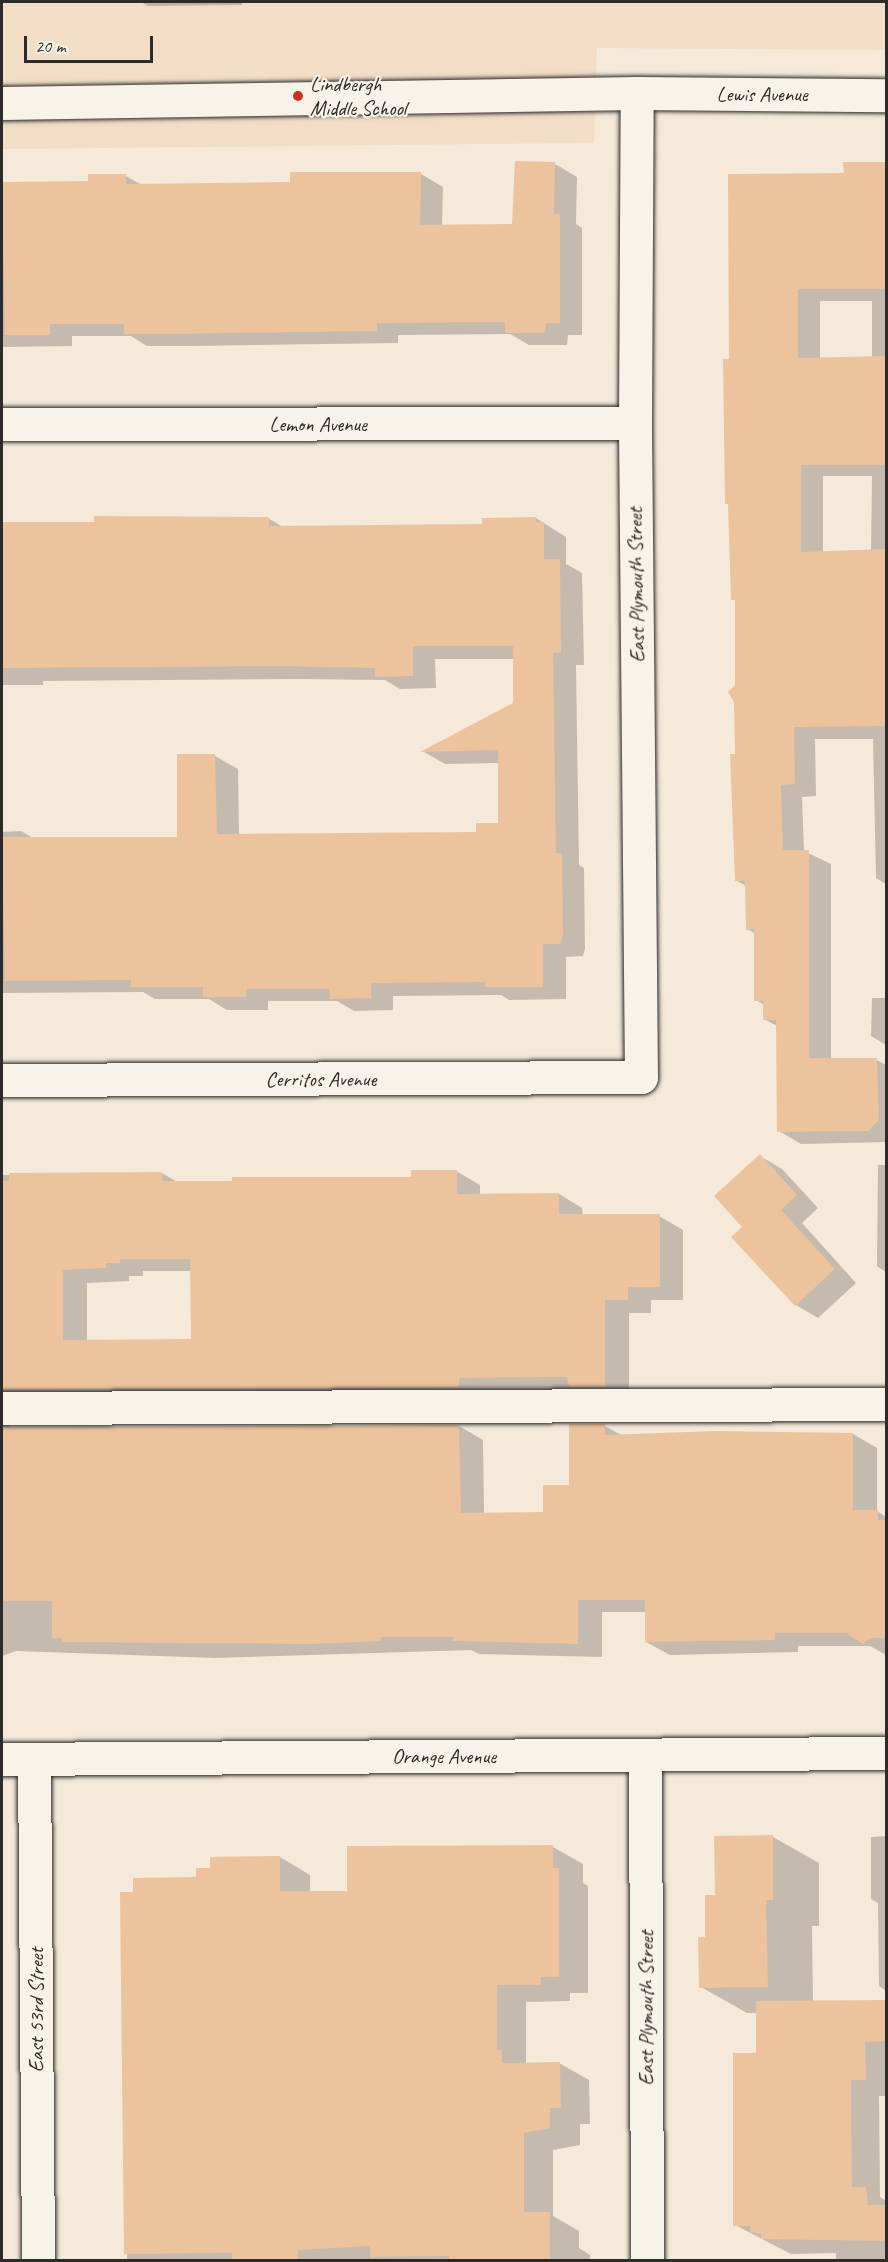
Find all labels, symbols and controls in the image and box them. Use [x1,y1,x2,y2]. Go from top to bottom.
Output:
scale bar [27,24,156,62]
text: 20 m [35,35,66,57]
place label: Lindbergh Middle School [310,71,406,121]
street label: Lewis Avenue [716,81,808,107]
marker: Lindbergh Middle School [291,89,305,103]
street label: Lemon Avenue [269,411,367,437]
street label: East Plymouth Street [622,508,650,662]
street label: Cerritos Avenue [266,1066,376,1092]
street label: Orange Avenue [392,1743,496,1769]
street label: East Plymouth Street [633,1931,659,2085]
street label: East 53rd Street [23,1947,49,2073]

